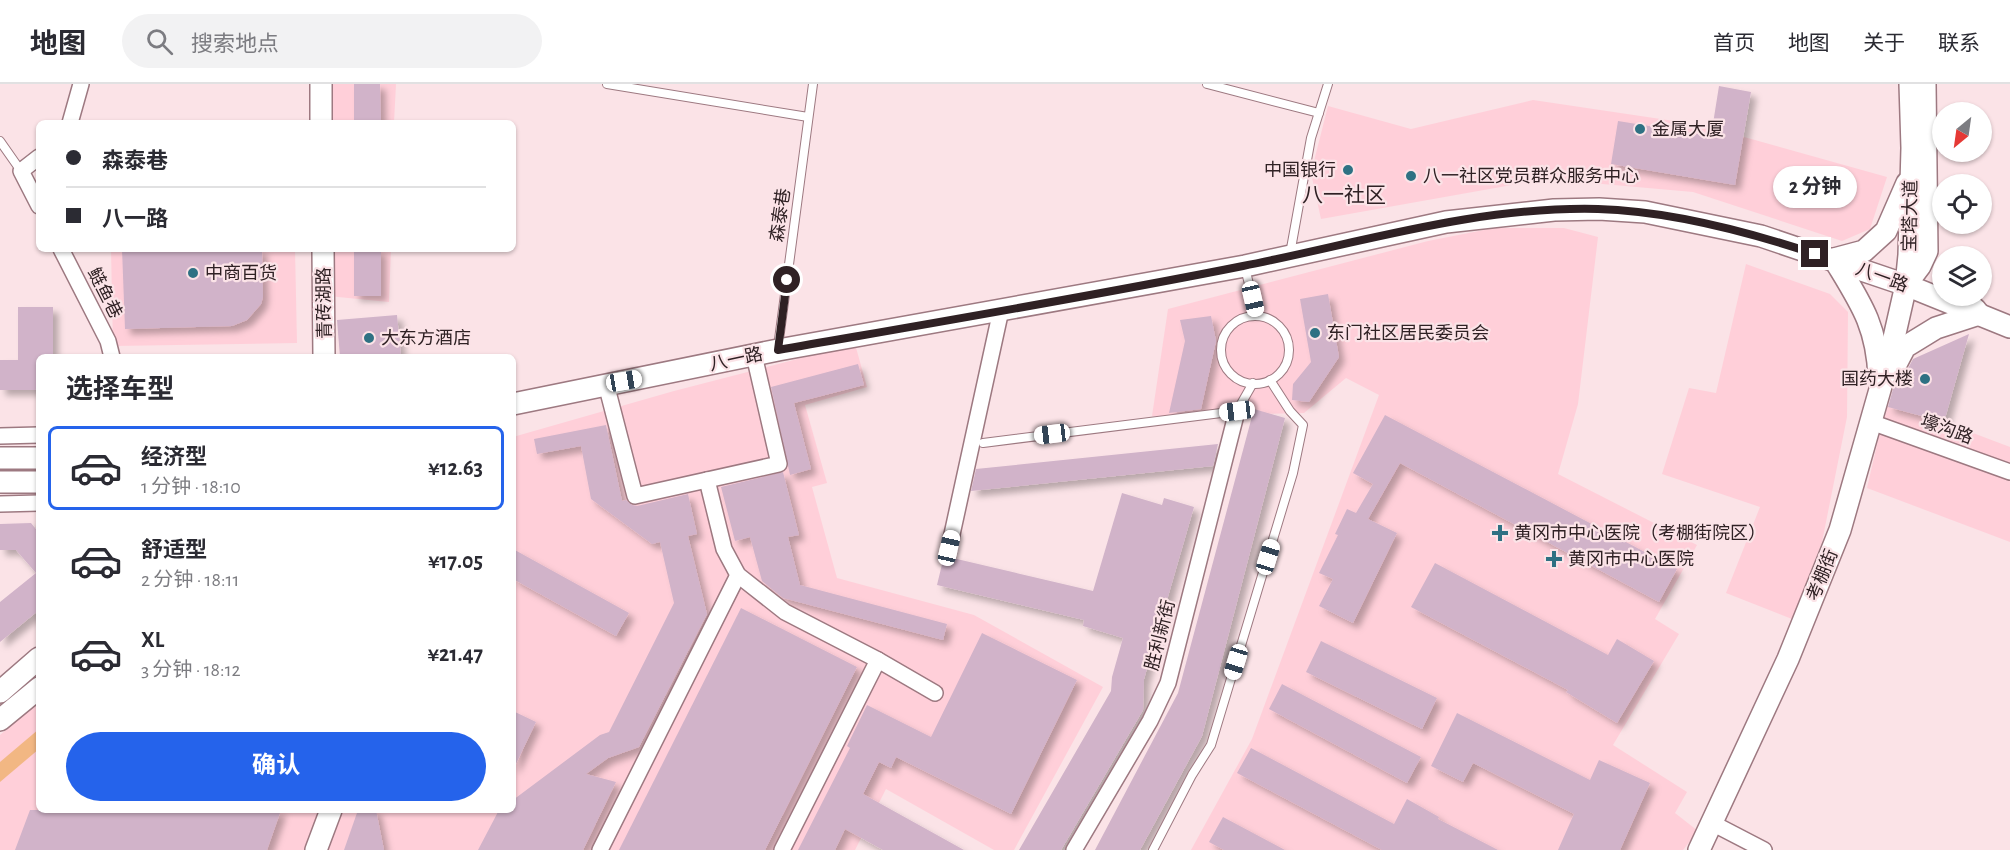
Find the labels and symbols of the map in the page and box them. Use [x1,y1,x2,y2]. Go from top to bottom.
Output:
north arrow [1932,102,1992,162]
place label: 金属大厦 [1652,119,1724,139]
marker: 金属大厦 [1633,122,1647,136]
place label: 中国银行 [1264,160,1336,180]
marker: 中国银行 [1341,163,1355,177]
place label: 八一社区党员群众服务中心 [1423,166,1639,186]
callout: 2 分钟 [1773,167,1857,209]
marker: 八一社区党员群众服务中心 [1404,169,1418,183]
street label: 宝塔大道 [1899,180,1921,252]
district label: 八一社区 [1302,184,1386,206]
street label: 森泰巷 [766,187,794,243]
route end [1801,240,1828,267]
street label: 八一路 [1853,258,1911,296]
place label: 中商百货 [205,263,277,283]
street label: 鲢鱼巷 [84,264,126,322]
marker: 中商百货 [186,266,200,280]
route start [773,266,800,293]
street label: 青砖湖路 [313,267,335,339]
car [1240,279,1266,319]
place label: 东门社区居民委员会 [1327,323,1489,343]
marker: 东门社区居民委员会 [1308,326,1322,340]
place label: 大东方酒店 [381,328,471,348]
marker: 大东方酒店 [362,331,376,345]
street label: 八一路 [708,344,764,374]
car [605,369,643,393]
place label: 国药大楼 [1841,369,1913,389]
marker: 国药大楼 [1918,372,1932,386]
car [1218,400,1256,422]
street label: 壕沟路 [1918,410,1976,448]
car [1033,423,1071,445]
place label: 黄冈市中心医院（考棚街院区） [1514,523,1766,543]
marker: 黄冈市中心医院（考棚街院区） [1491,524,1509,542]
car [936,528,962,568]
car [1254,537,1282,577]
street label: 考棚街 [1803,546,1841,604]
place label: 黄冈市中心医院 [1568,549,1694,569]
marker: 黄冈市中心医院 [1545,550,1563,568]
street label: 胜利新街 [1142,598,1178,672]
car [1222,642,1250,682]

